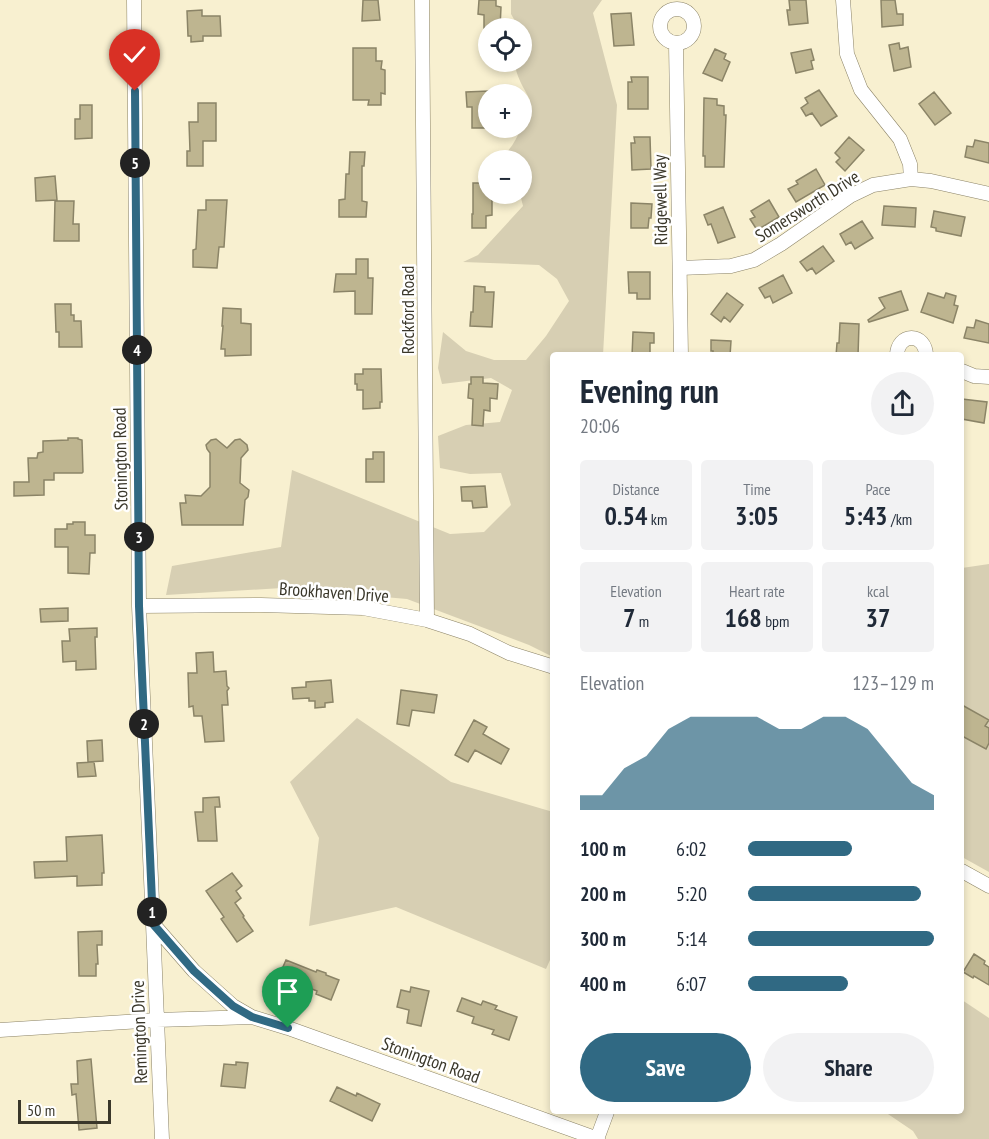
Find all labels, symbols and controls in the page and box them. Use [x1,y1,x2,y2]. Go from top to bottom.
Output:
map controls [478,18,532,204]
button: locate [478,18,532,72]
pin [109,29,160,91]
icon: check [118,38,151,71]
button: + [478,84,532,138]
pin: 5 [120,148,150,178]
button: − [478,150,532,204]
text: 5 [131,153,139,173]
street label: Ridgewell Way [648,154,672,246]
street label: Somersworth Drive [751,165,863,247]
street label: Rockford Road [396,266,419,354]
pin: 4 [122,335,152,365]
text: 4 [133,340,141,360]
text: Evening run [580,369,719,412]
button: share [871,372,934,435]
street label: Stonington Road [108,407,132,511]
text: 20:06 [580,413,620,439]
text: Distance [612,479,660,499]
text: Time [743,479,771,499]
text: Pace [865,479,891,499]
text: 0.54 [605,499,647,532]
text: 3:05 [735,499,779,532]
text: 5:43 [844,499,888,532]
text: km [647,509,667,529]
text: /km [888,509,912,529]
pin: 3 [124,522,154,552]
text: 3 [135,527,143,547]
street label: Brookhaven Drive [278,577,390,607]
text: Elevation [610,581,662,601]
text: Heart rate [729,581,785,601]
text: kcal [867,581,889,601]
text: 7 [623,601,635,634]
text: 168 [724,601,762,634]
text: 37 [866,601,890,634]
text: m [635,611,649,631]
text: bpm [762,611,790,631]
text: Elevation [580,670,644,696]
text: 123–129 m [852,670,934,696]
pin: 2 [129,709,159,739]
text: 2 [140,714,148,734]
text: 100 m [580,836,626,862]
text: 6:02 [676,836,707,862]
text: 200 m [580,881,626,907]
text: 5:20 [676,881,707,907]
pin: 1 [137,897,167,927]
text: 1 [148,902,156,922]
text: 300 m [580,926,626,952]
text: 5:14 [676,926,707,952]
pin [262,966,313,1028]
text: 400 m [580,971,626,997]
text: 6:07 [676,971,707,997]
icon: arrive [271,975,304,1008]
street label: Remington Drive [126,980,152,1084]
street label: Stonington Road [379,1032,483,1088]
button: Save [580,1033,751,1102]
button: Share [763,1033,934,1102]
scale bar [18,1097,111,1124]
text: 50 m [27,1100,55,1120]

